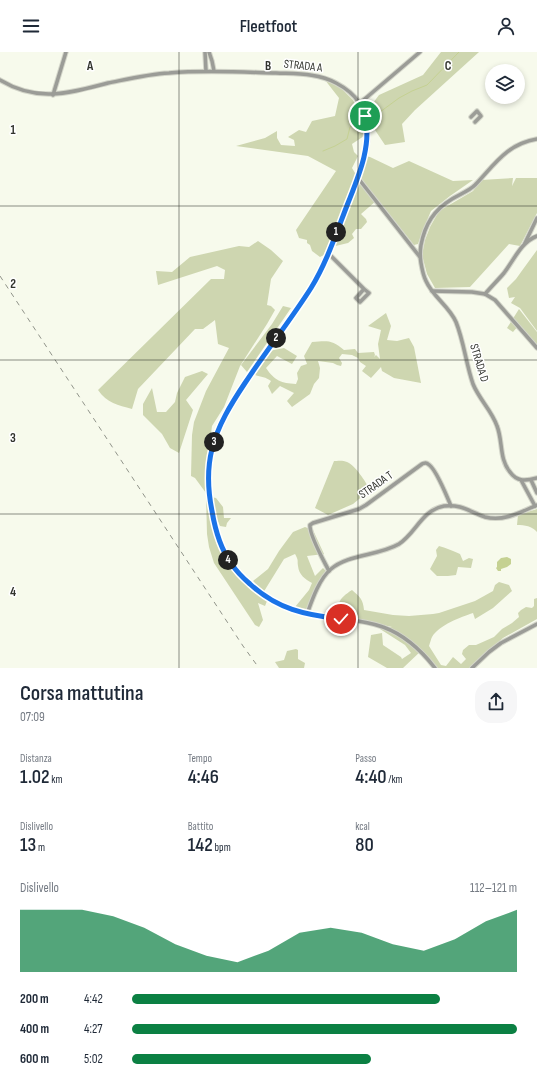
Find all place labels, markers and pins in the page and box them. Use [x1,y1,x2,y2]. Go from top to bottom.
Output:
pin [348,99,382,133]
pin: 1 [326,222,346,242]
pin: 2 [266,328,286,348]
pin: 3 [204,432,224,452]
pin: 4 [218,550,238,570]
pin [324,602,358,636]

